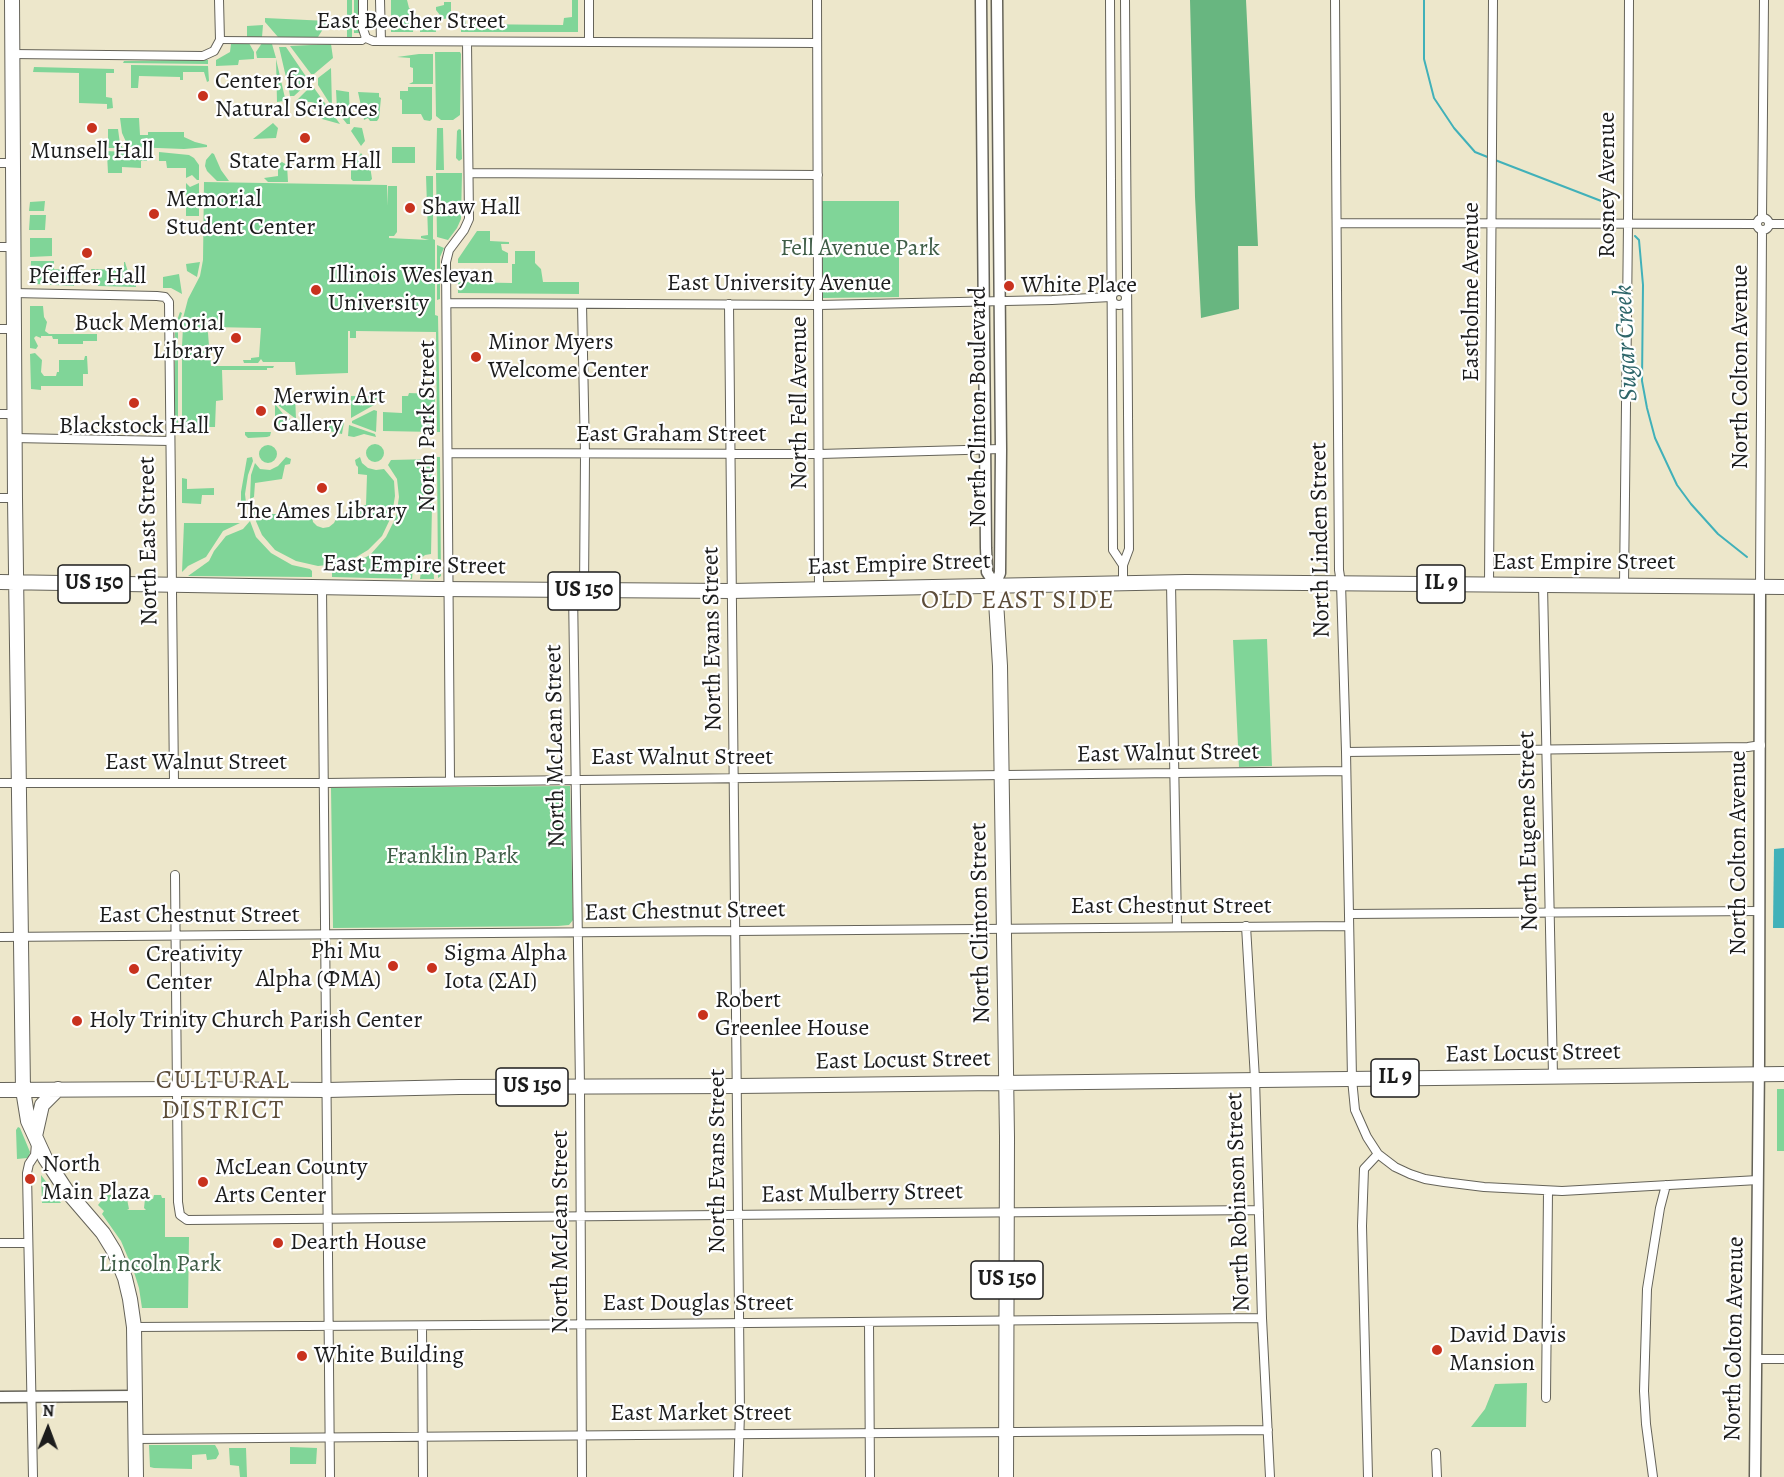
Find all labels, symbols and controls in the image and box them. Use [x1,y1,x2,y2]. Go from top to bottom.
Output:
street label: East Beecher Street [316,8,506,36]
place label: Center for Natural Sciences [215,68,378,124]
marker: Center for Natural Sciences [196,89,210,103]
street label: Rosney Avenue [1594,112,1622,258]
marker: Munsell Hall [85,121,99,135]
marker: State Farm Hall [298,131,312,145]
place label: Munsell Hall [30,138,154,166]
place label: State Farm Hall [229,148,381,176]
place label: Memorial Student Center [166,186,315,242]
place label: Shaw Hall [422,194,520,222]
marker: Shaw Hall [403,201,417,215]
street label: Eastholme Avenue [1458,202,1486,382]
marker: Memorial Student Center [147,207,161,221]
park label: Fell Avenue Park [780,235,940,263]
marker: Pfeiffer Hall [80,246,94,260]
place label: Illinois Wesleyan University [328,262,494,318]
place label: Pfeiffer Hall [28,263,146,291]
street label: North Colton Avenue [1727,264,1755,470]
street label: East University Avenue [667,270,891,298]
place label: White Place [1021,272,1137,300]
marker: White Place [1002,279,1016,293]
marker: Illinois Wesleyan University [309,283,323,297]
water label: Sugar Creek [1608,284,1646,402]
street label: North Clinton Boulevard [965,287,993,527]
place label: Buck Memorial Library [74,310,224,366]
street label: North Fell Avenue [786,316,814,490]
place label: Minor Myers Welcome Center [488,329,649,385]
marker: Buck Memorial Library [229,331,243,345]
street label: North Park Street [414,340,442,512]
marker: Minor Myers Welcome Center [469,350,483,364]
place label: Merwin Art Gallery [273,383,385,439]
marker: Blackstock Hall [127,396,141,410]
marker: Merwin Art Gallery [254,404,268,418]
place label: Blackstock Hall [59,413,209,441]
street label: East Graham Street [576,421,766,449]
street label: North Linden Street [1305,442,1337,638]
street label: North East Street [133,456,165,626]
marker: The Ames Library [315,481,329,495]
place label: The Ames Library [237,498,407,526]
street label: North Evans Street [697,546,729,732]
street label: East Empire Street [807,547,991,583]
street label: East Empire Street [1492,549,1676,577]
street label: East Empire Street [322,550,506,582]
road number: US 150 [58,565,130,603]
road number: IL 9 [1417,565,1465,603]
road number: US 150 [548,572,620,610]
district label: OLD EAST SIDE [921,586,1115,618]
street label: North McLean Street [540,644,572,848]
street label: North Eugene Street [1513,730,1545,932]
street label: East Walnut Street [1077,738,1259,770]
street label: East Walnut Street [591,744,773,772]
street label: East Walnut Street [105,749,287,777]
street label: North Colton Avenue [1725,750,1753,956]
street label: North Clinton Street [965,822,997,1024]
park label: Franklin Park [386,843,518,871]
street label: East Chestnut Street [1070,893,1272,921]
street label: East Chestnut Street [584,896,786,928]
street label: East Chestnut Street [98,902,300,930]
place label: Phi Mu Alpha (ΦΜΑ) [256,938,381,994]
place label: Sigma Alpha Iota (ΣΑΙ) [444,940,567,996]
place label: Creativity Center [146,941,242,997]
marker: Phi Mu Alpha (ΦΜΑ) [386,959,400,973]
marker: Sigma Alpha Iota (ΣΑΙ) [425,961,439,975]
marker: Creativity Center [127,962,141,976]
place label: Robert Greenlee House [715,987,869,1043]
place label: Holy Trinity Church Parish Center [89,1007,422,1035]
marker: Robert Greenlee House [696,1008,710,1022]
marker: Holy Trinity Church Parish Center [70,1014,84,1028]
street label: East Locust Street [1445,1038,1621,1070]
street label: East Locust Street [815,1045,991,1077]
road number: IL 9 [1371,1059,1419,1097]
district label: CULTURAL DISTRICT [156,1066,290,1128]
road number: US 150 [496,1068,568,1106]
street label: North Evans Street [704,1069,732,1253]
street label: North Robinson Street [1221,1092,1257,1312]
street label: North McLean Street [547,1130,575,1334]
place label: North Main Plaza [42,1151,150,1207]
place label: McLean County Arts Center [215,1154,368,1210]
marker: North Main Plaza [23,1172,37,1186]
marker: McLean County Arts Center [196,1175,210,1189]
street label: East Mulberry Street [761,1178,963,1210]
place label: Dearth House [290,1229,426,1257]
marker: Dearth House [271,1236,285,1250]
street label: North Colton Avenue [1719,1236,1751,1442]
park label: Lincoln Park [99,1251,221,1279]
road number: US 150 [971,1261,1043,1299]
street label: East Douglas Street [602,1290,794,1318]
place label: David Davis Mansion [1449,1322,1566,1378]
place label: White Building [314,1342,464,1370]
marker: David Davis Mansion [1430,1343,1444,1357]
marker: White Building [295,1349,309,1363]
north arrow [18,1399,78,1459]
text: N [42,1400,54,1422]
street label: East Market Street [610,1400,792,1428]

